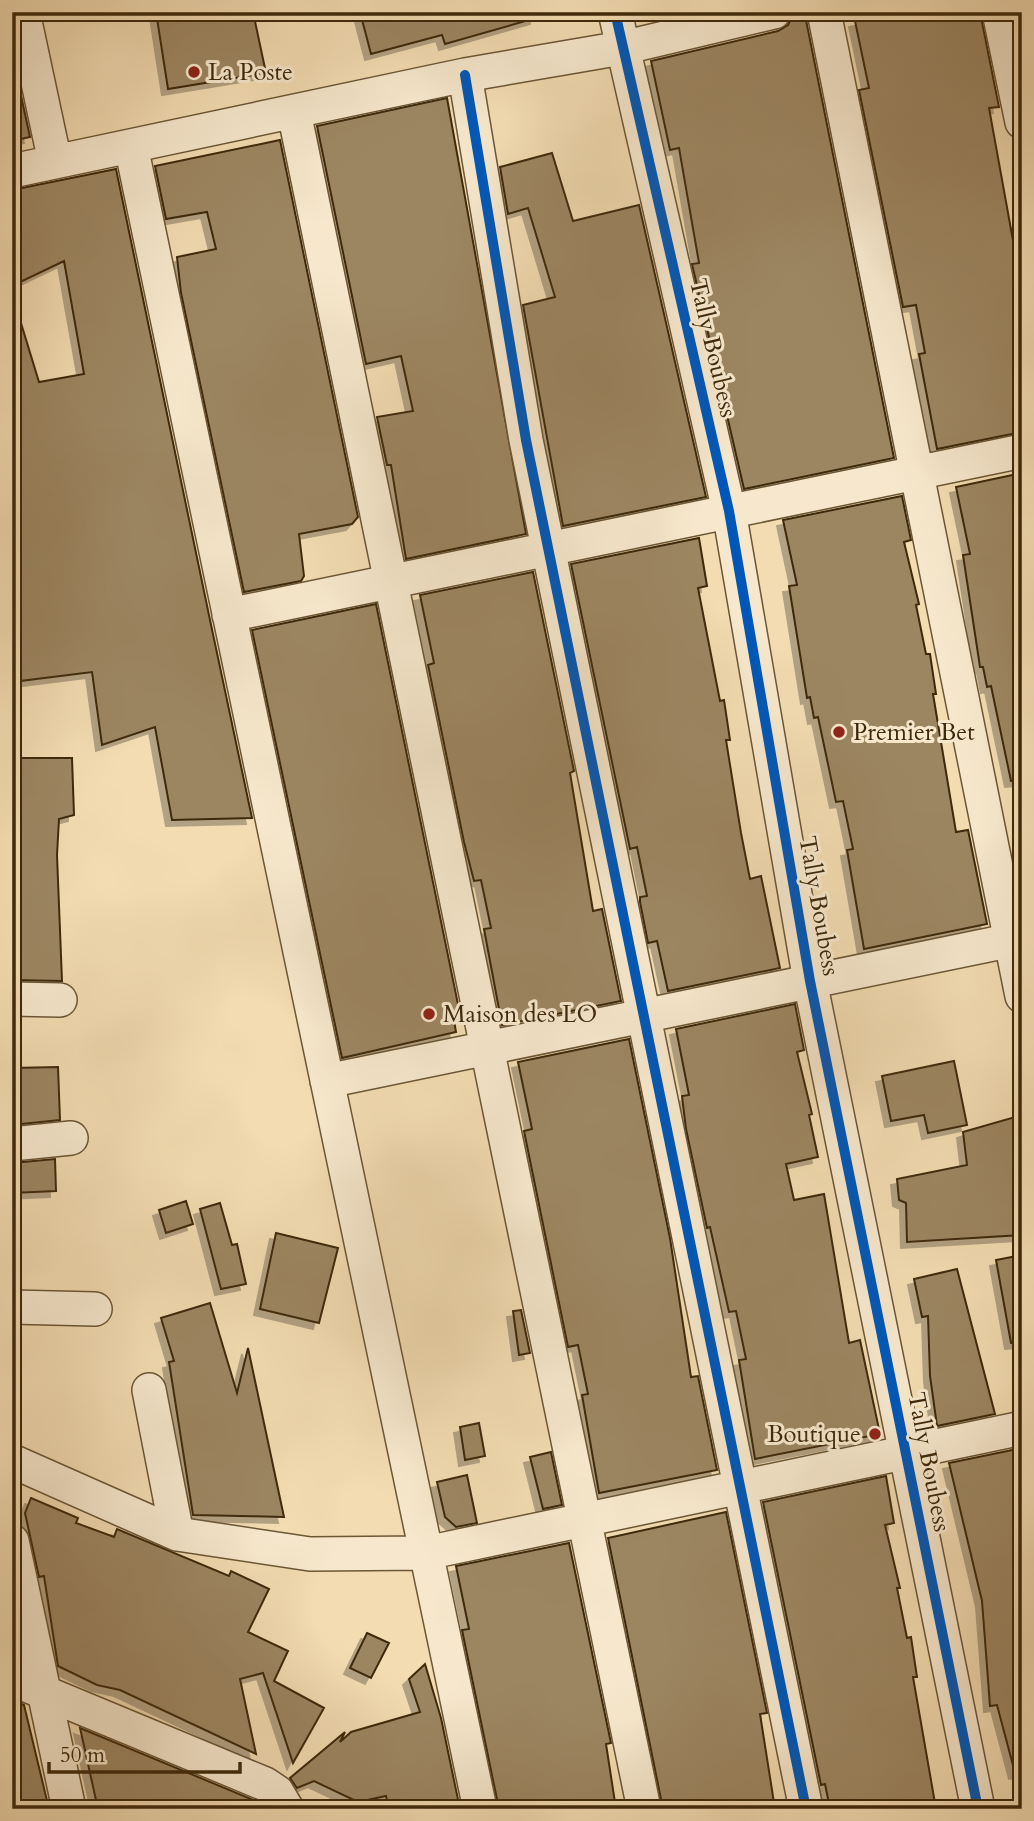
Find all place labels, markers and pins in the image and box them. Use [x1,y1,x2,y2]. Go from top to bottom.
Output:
place label: La Poste [208,56,293,89]
marker: La Poste [186,64,202,80]
place label: Premier Bet [853,716,975,749]
marker: Premier Bet [831,724,847,740]
place label: Maison des LO [443,998,597,1031]
marker: Maison des LO [421,1006,437,1022]
place label: Boutique [767,1418,861,1451]
marker: Boutique [867,1426,883,1442]

